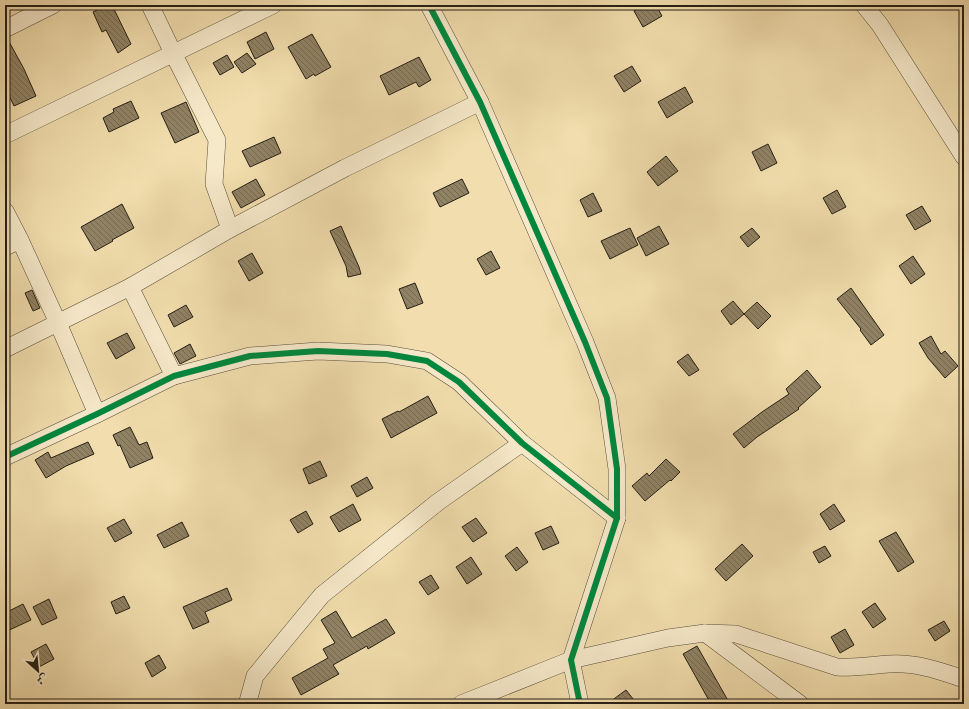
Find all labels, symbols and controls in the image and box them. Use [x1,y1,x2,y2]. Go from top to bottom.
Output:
north arrow [18,651,58,691]
text: ش [34,670,51,689]

